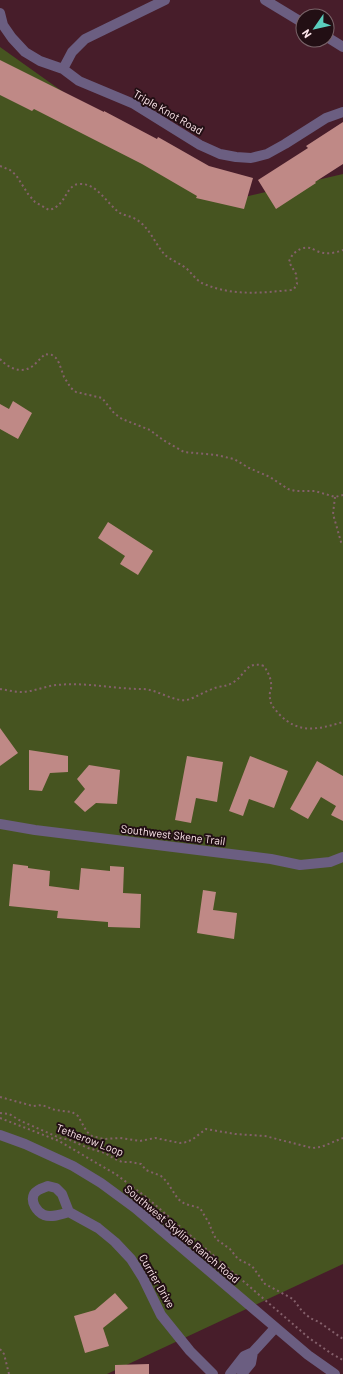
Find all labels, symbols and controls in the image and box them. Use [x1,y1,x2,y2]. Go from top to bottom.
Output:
north arrow [295,8,335,48]
text: N [299,27,314,41]
street label: Triple Knot Road [131,86,205,137]
street label: Southwest Skene Trail [120,822,226,847]
street label: Tetherow Loop [55,1121,126,1158]
street label: Southwest Skyline Ranch Road [122,1182,242,1285]
street label: Currier Drive [137,1252,178,1310]

